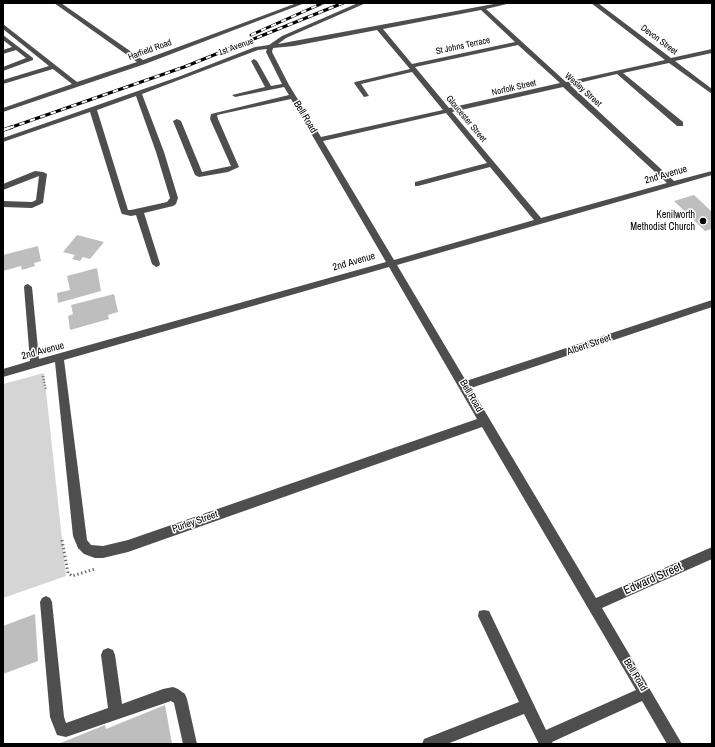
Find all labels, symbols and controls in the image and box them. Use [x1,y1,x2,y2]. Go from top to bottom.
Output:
street label: Devon Street [639,23,679,57]
street label: St Johns Terrace [435,35,491,57]
street label: 1st Avenue [217,36,255,58]
street label: Harfield Road [127,37,173,63]
street label: Wesley Street [562,71,604,109]
street label: Norfolk Street [491,78,537,98]
street label: Gloucester Street [443,94,489,144]
street label: Bell Road [291,99,319,135]
street label: 2nd Avenue [643,163,689,187]
place label: Kenilworth Methodist Church [630,209,695,232]
marker: Kenilworth Methodist Church [698,216,708,226]
street label: 2nd Avenue [331,250,377,274]
street label: Albert Street [565,332,613,358]
street label: 2nd Avenue [20,340,66,362]
street label: Bell Road [457,378,485,414]
street label: Purley Street [171,509,219,535]
street label: Edward Street [622,560,684,598]
street label: Bell Road [621,657,649,693]

